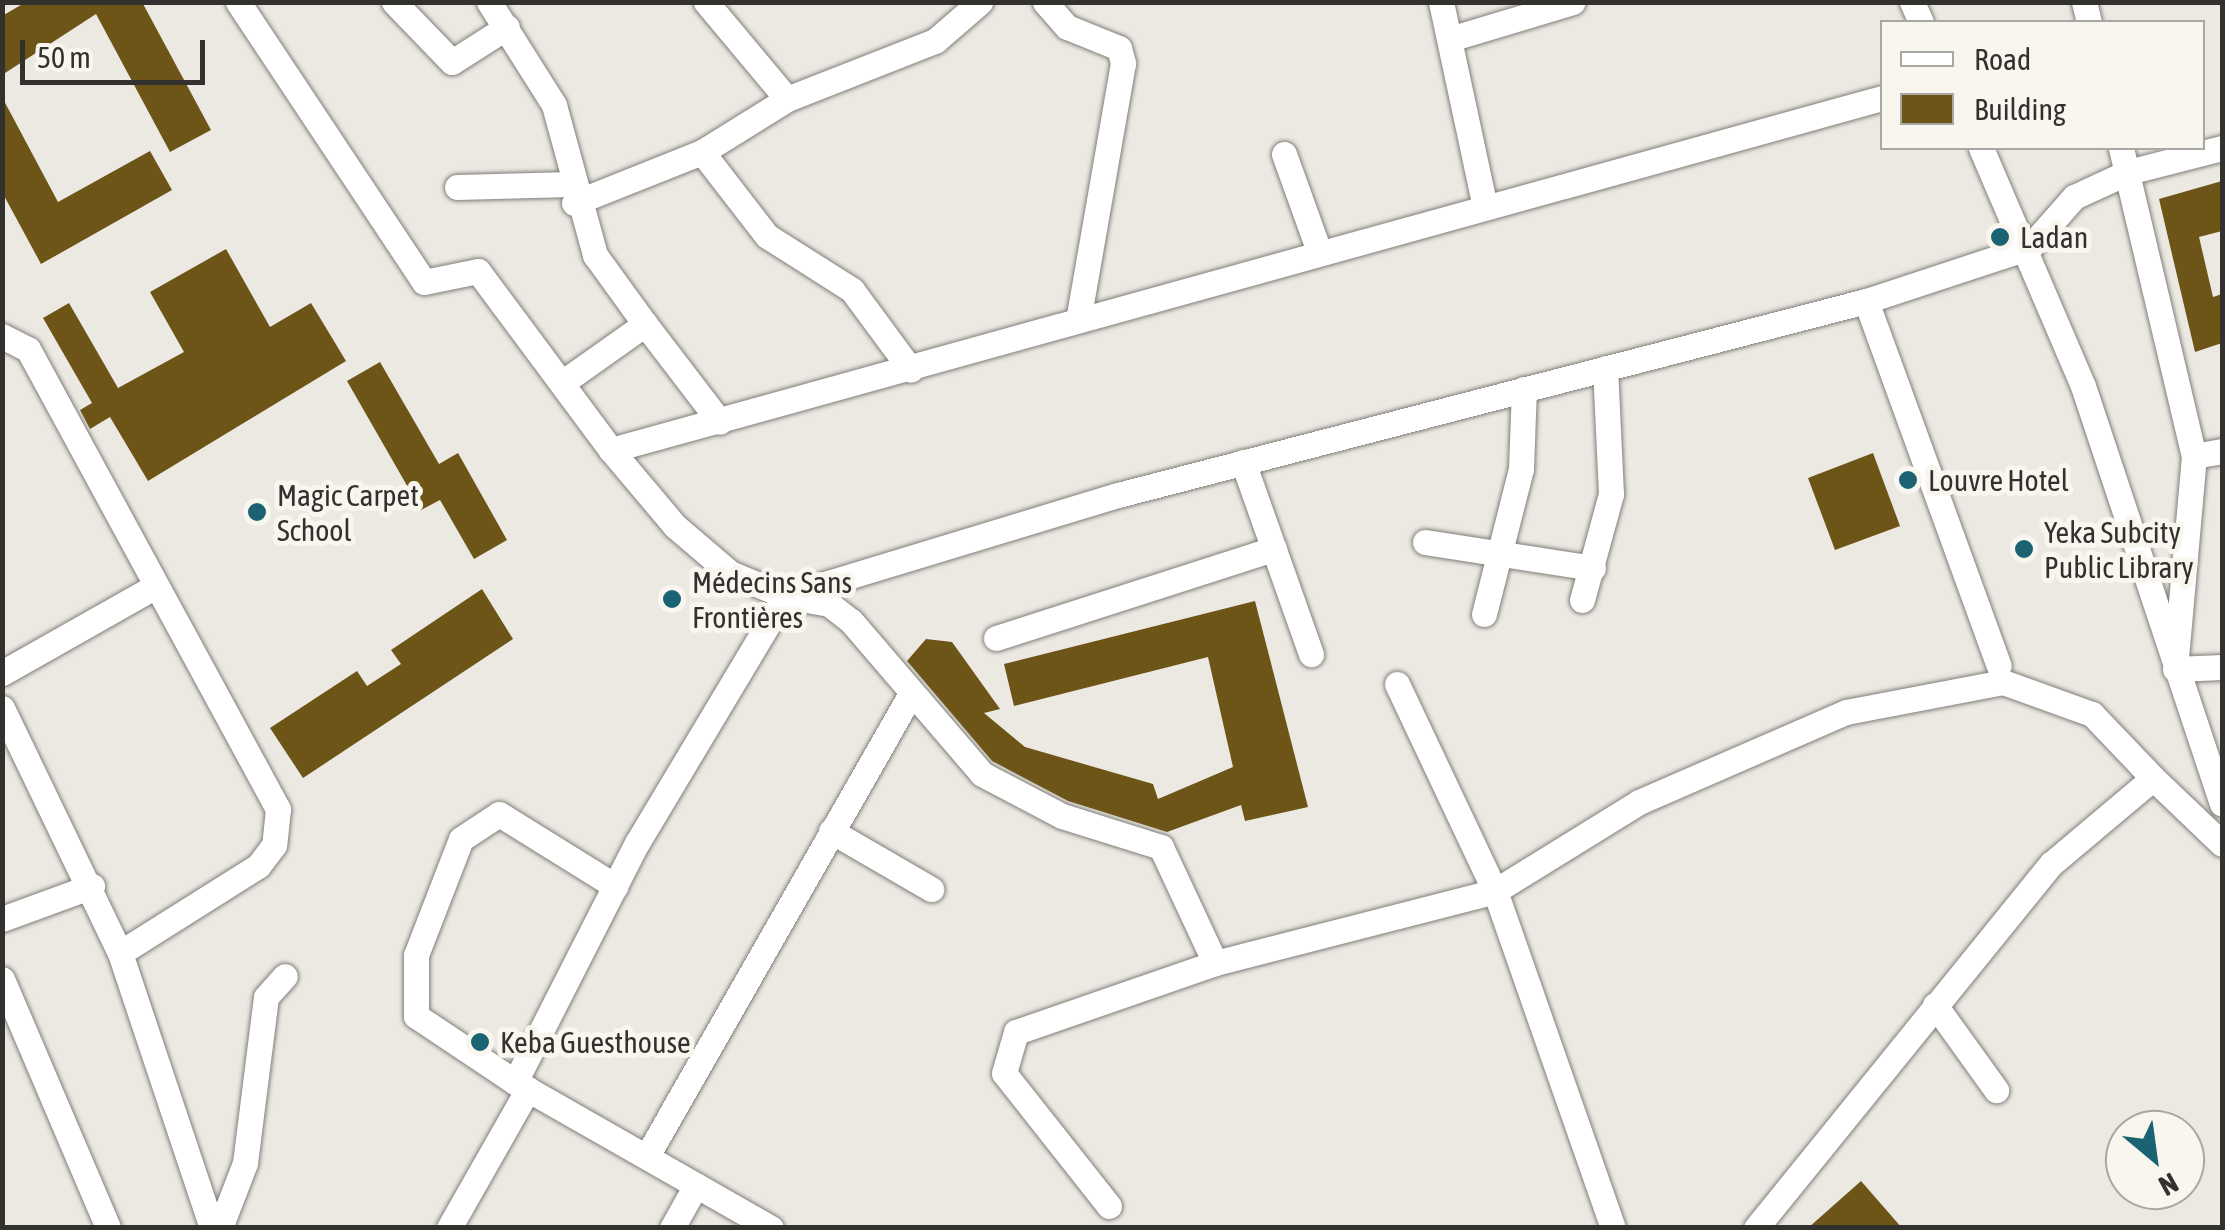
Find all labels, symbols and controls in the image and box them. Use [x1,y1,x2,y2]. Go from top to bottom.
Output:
scale bar [25,20,210,82]
legend [1880,20,2205,150]
text: 50 m [37,40,91,74]
text: Road [1974,42,2031,76]
text: Building [1974,92,2066,126]
place label: Ladan [2020,219,2088,255]
marker: Ladan [1989,226,2011,248]
place label: Louvre Hotel [1928,462,2069,498]
marker: Louvre Hotel [1897,469,1919,491]
place label: Magic Carpet School [277,477,419,548]
marker: Magic Carpet School [246,501,268,523]
place label: Yeka Subcity Public Library [2044,514,2194,584]
marker: Yeka Subcity Public Library [2013,538,2035,560]
place label: Médecins Sans Frontières [692,564,852,634]
marker: Médecins Sans Frontières [661,588,683,610]
place label: Keba Guesthouse [500,1024,691,1060]
marker: Keba Guesthouse [469,1031,491,1053]
north arrow [2105,1110,2205,1210]
text: N [2154,1166,2184,1202]

